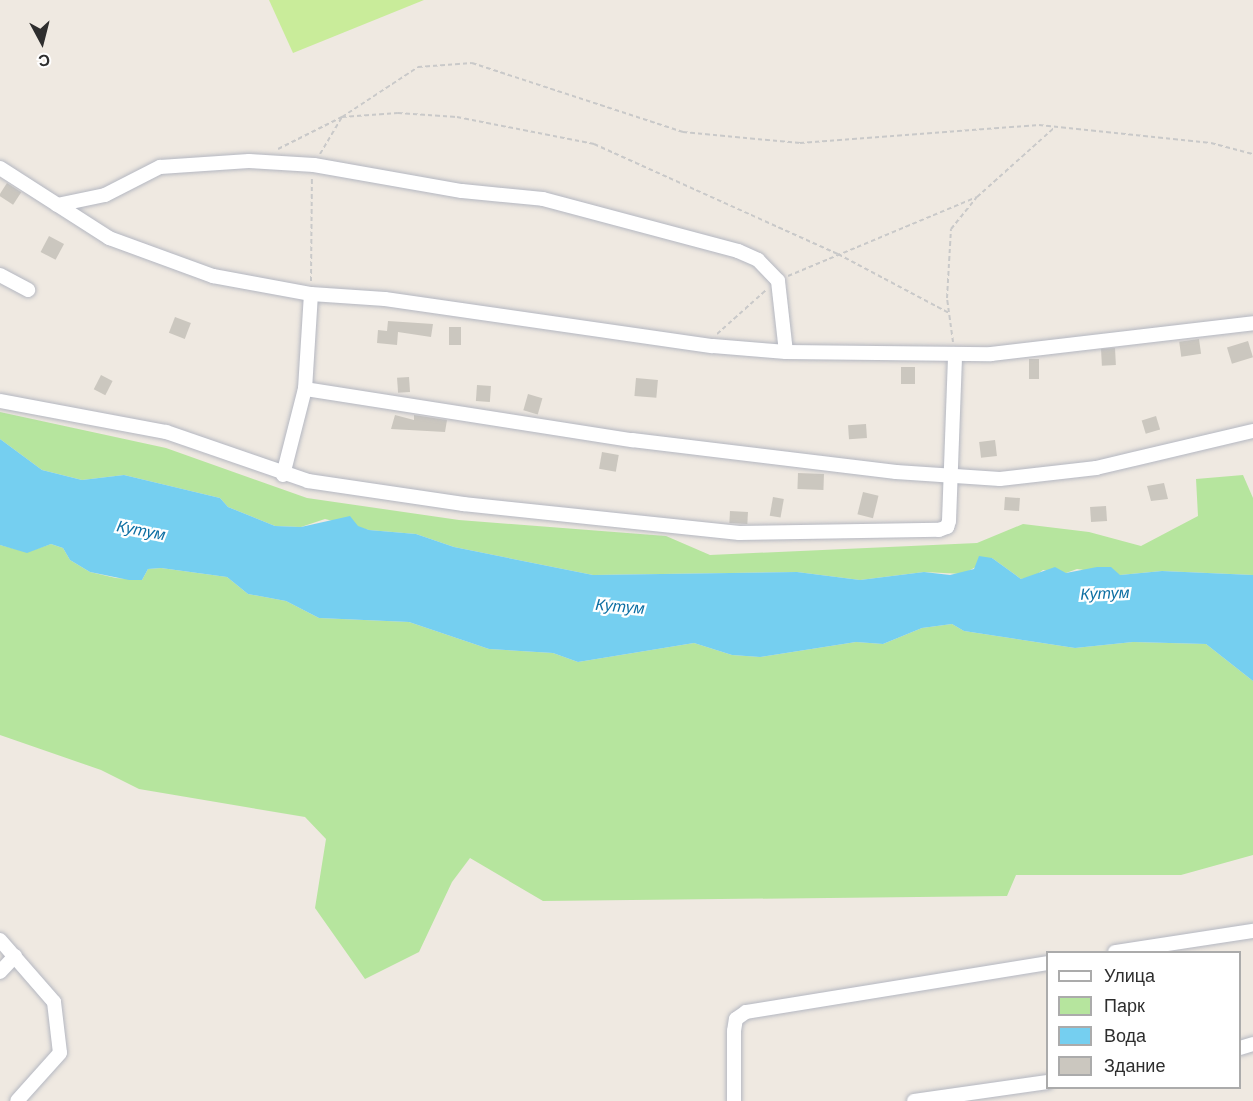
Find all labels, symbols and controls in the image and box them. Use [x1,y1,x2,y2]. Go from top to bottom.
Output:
north arrow [12,12,72,72]
text: С [37,51,51,70]
water label: Кутум [115,517,167,545]
water label: Кутум [1080,584,1130,604]
water label: Кутум [595,595,645,619]
legend [1046,951,1241,1089]
text: Улица [1104,966,1155,986]
text: Парк [1104,996,1145,1016]
text: Вода [1104,1026,1146,1046]
text: Здание [1104,1056,1165,1076]

